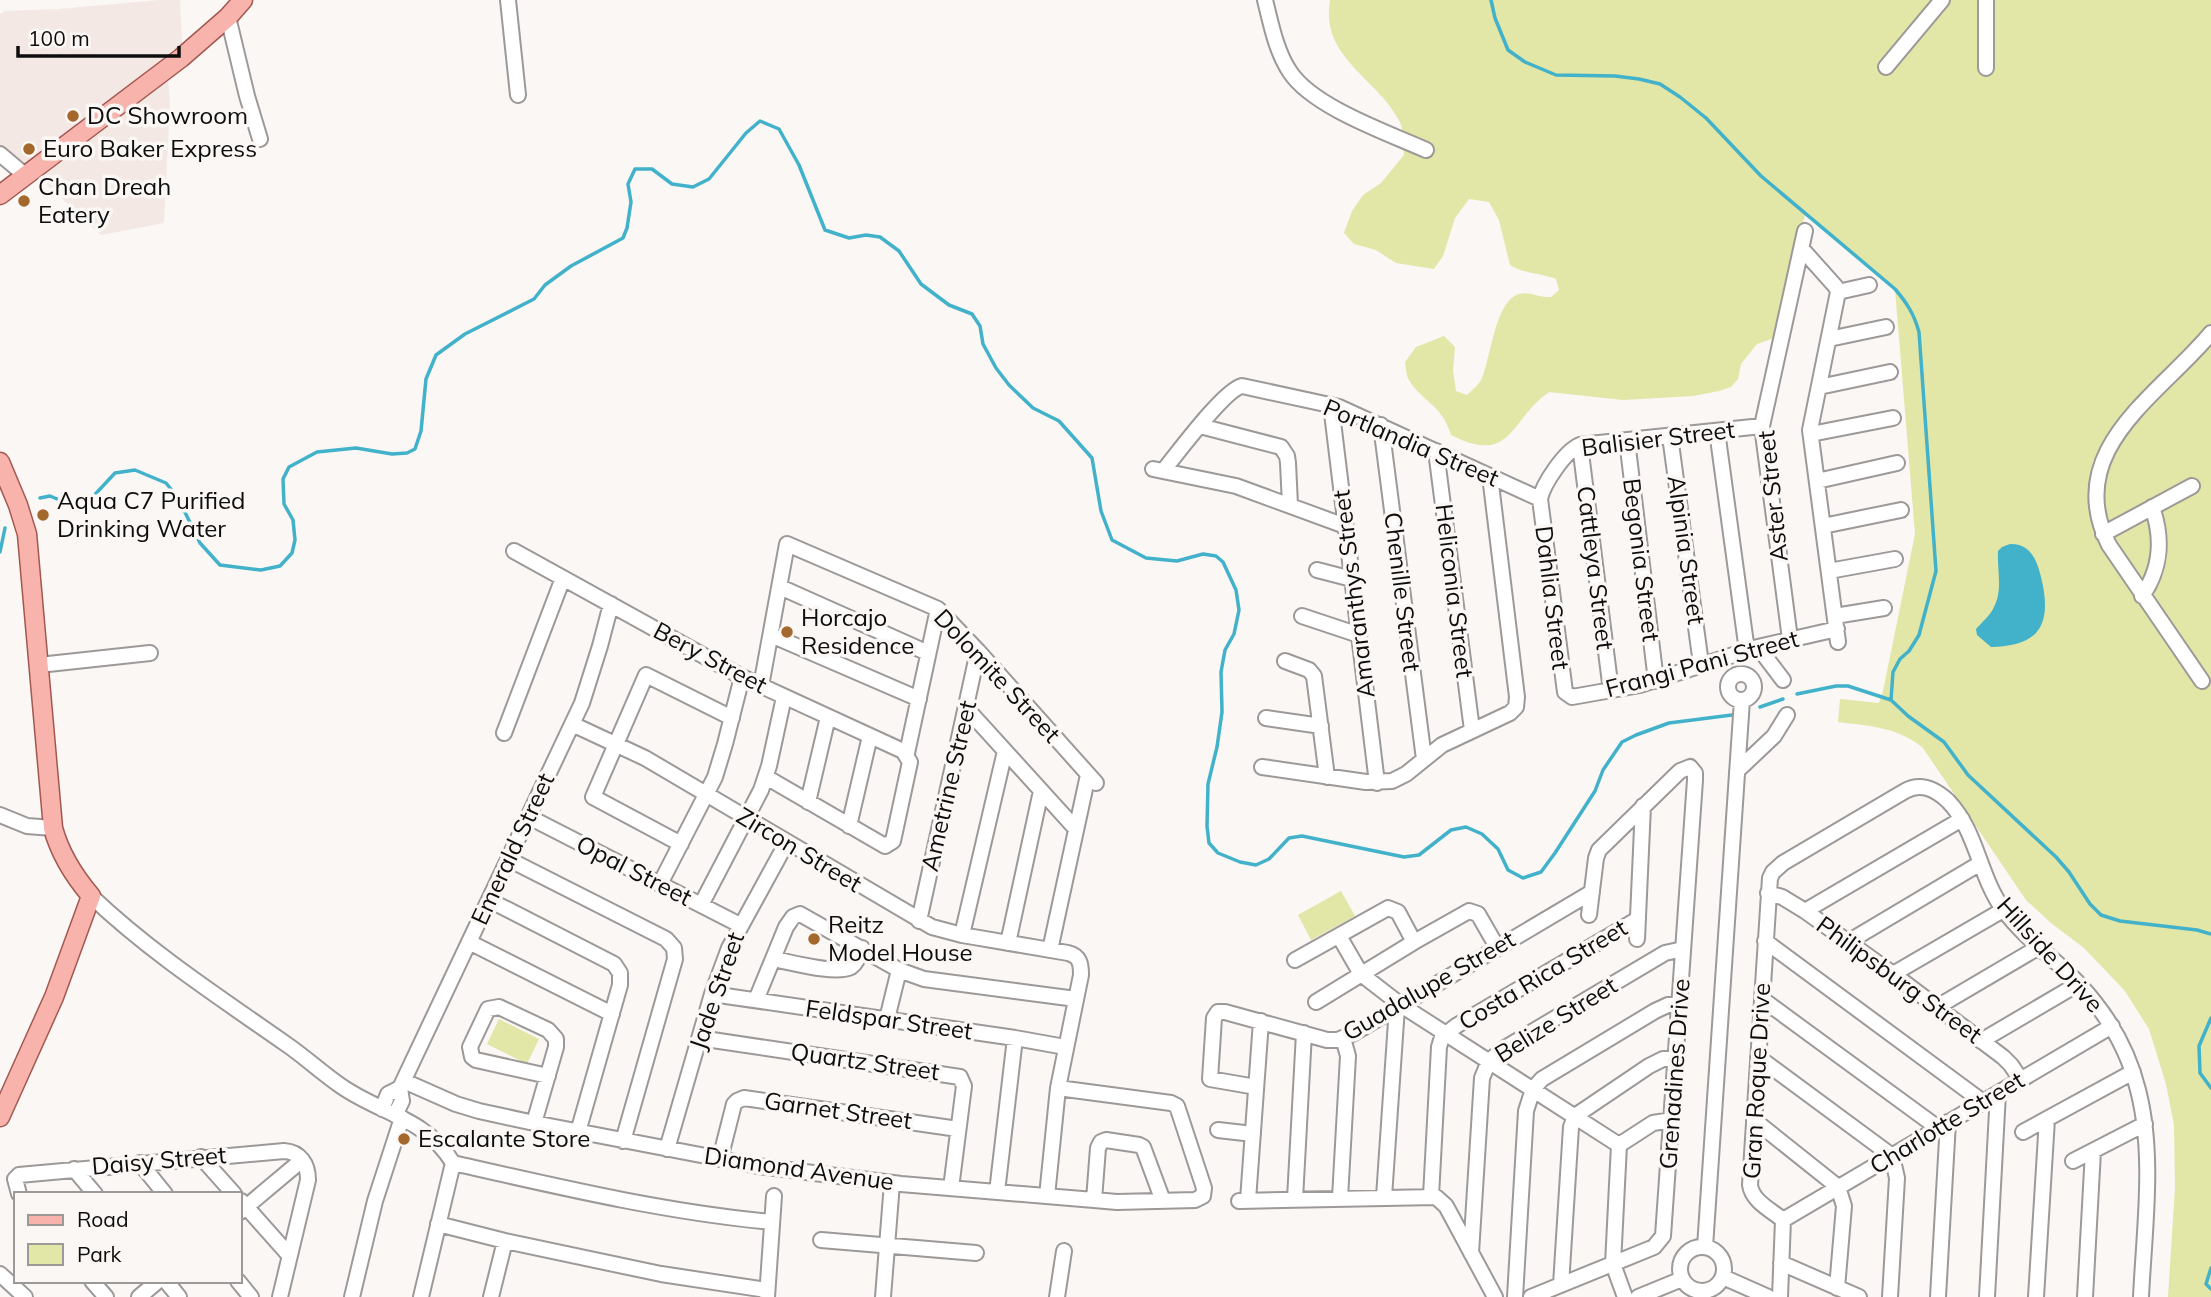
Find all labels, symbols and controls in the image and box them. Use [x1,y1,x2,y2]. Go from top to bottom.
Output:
scale bar [18,14,178,58]
text: 100 m [28,25,90,51]
place label: DC Showroom [87,100,248,130]
marker: DC Showroom [65,108,81,124]
place label: Euro Baker Express [43,133,257,163]
marker: Euro Baker Express [21,141,37,157]
place label: Chan Dreah Eatery [38,171,171,229]
marker: Chan Dreah Eatery [16,193,32,209]
street label: Portlandia Street [1319,392,1504,493]
street label: Balisier Street [1580,414,1736,462]
street label: Aster Street [1750,429,1794,563]
street label: Alpinia Street [1662,473,1712,626]
street label: Begonia Street [1617,476,1667,643]
street label: Cattleya Street [1571,484,1621,652]
place label: Aqua C7 Purified Drinking Water [57,485,246,543]
street label: Amaranthys Street [1325,488,1381,700]
street label: Heliconia Street [1429,502,1481,680]
marker: Aqua C7 Purified Drinking Water [35,507,51,523]
street label: Chenille Street [1378,510,1428,673]
street label: Dahlia Street [1529,524,1577,672]
place label: Horcajo Residence [801,602,914,660]
street label: Dolomite Street [928,602,1067,748]
street label: Bery Street [649,615,772,700]
street label: Frangi Pani Street [1602,623,1802,703]
marker: Horcajo Residence [779,624,795,640]
street label: Ametrine Street [914,697,982,874]
street label: Emerald Street [464,768,560,929]
street label: Zircon Street [732,800,868,898]
street label: Opal Street [572,828,697,912]
street label: Hillside Drive [1991,890,2110,1018]
place label: Reitz Model House [828,909,973,967]
street label: Philipsburg Street [1811,909,1988,1049]
street label: Costa Rica Street [1453,912,1632,1036]
street label: Guadalupe Street [1337,924,1520,1047]
street label: Jade Street [682,928,750,1053]
marker: Reitz Model House [806,931,822,947]
street label: Belize Street [1489,970,1622,1069]
street label: Grenadines Drive [1652,978,1696,1170]
street label: Gran Roque Drive [1736,982,1776,1180]
street label: Feldspar Street [804,992,975,1046]
street label: Quartz Street [789,1036,941,1086]
street label: Charlotte Street [1864,1064,2029,1180]
street label: Garnet Street [762,1085,914,1135]
place label: Escalante Store [418,1123,590,1153]
marker: Escalante Store [396,1131,412,1147]
street label: Daisy Street [90,1139,228,1181]
street label: Diamond Avenue [702,1140,896,1196]
legend [14,1192,242,1283]
text: Road [77,1206,128,1232]
text: Park [77,1241,121,1267]

